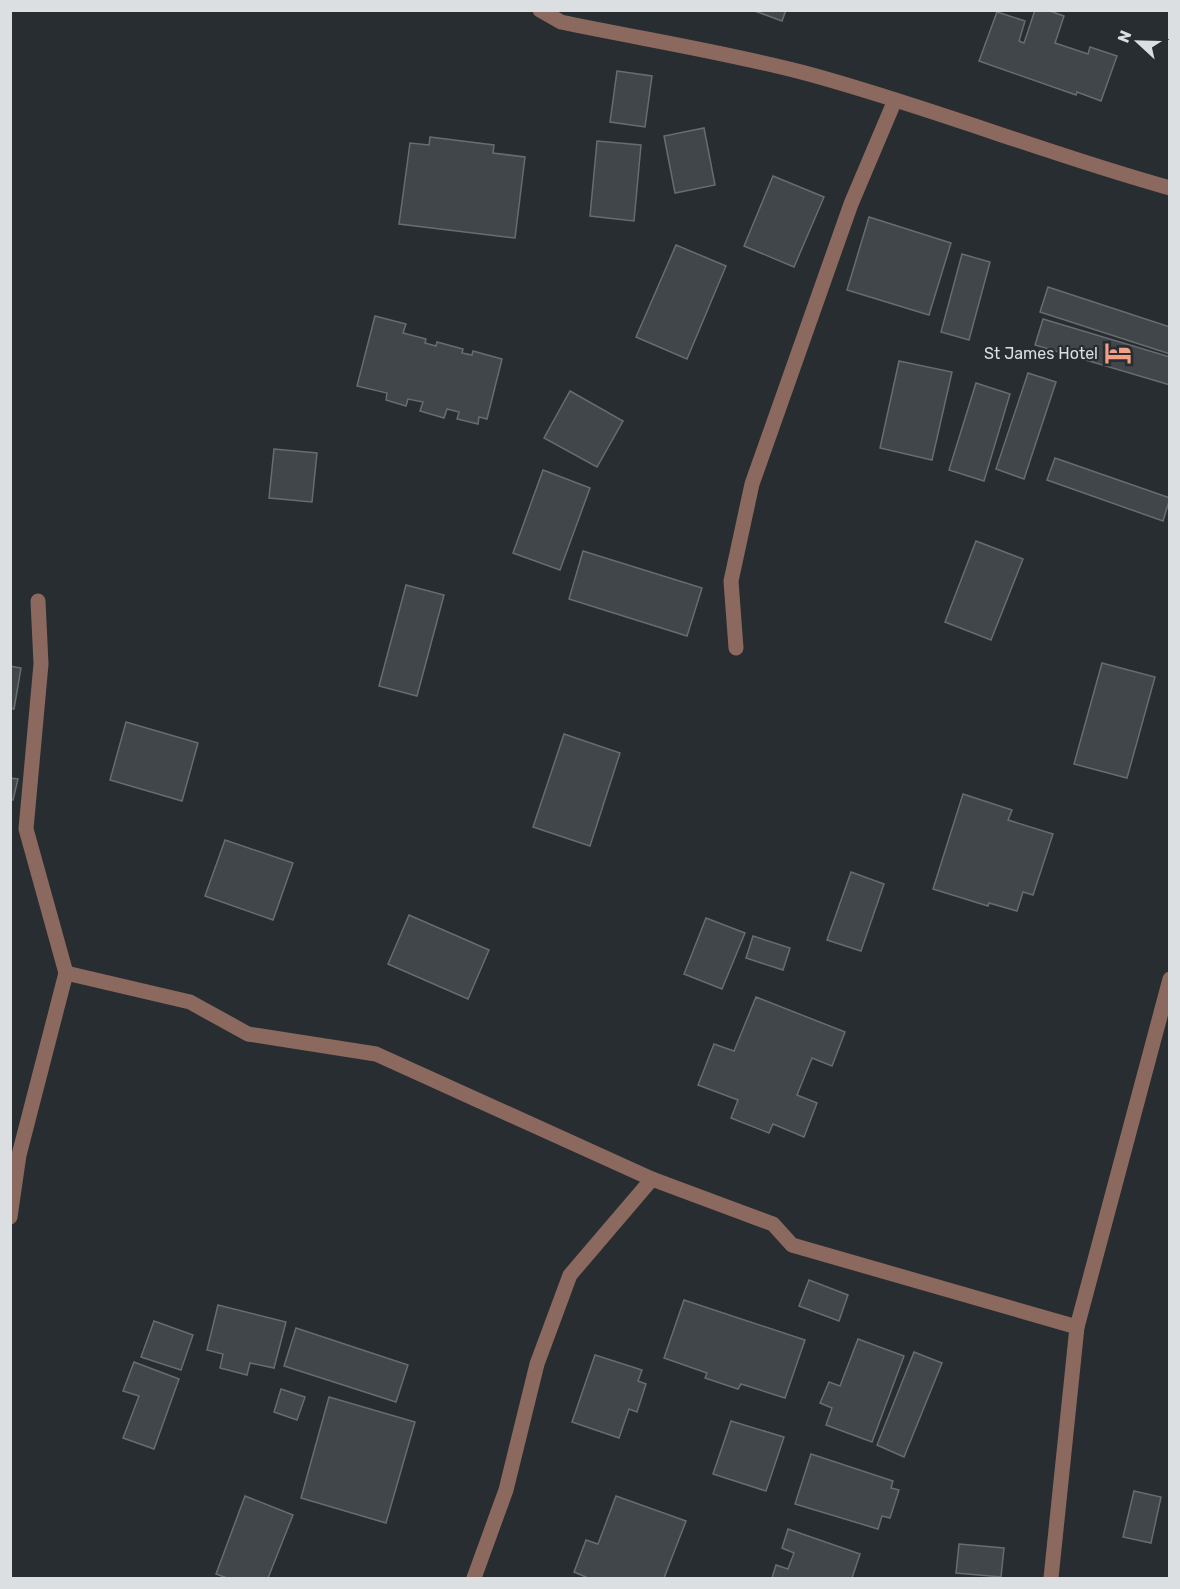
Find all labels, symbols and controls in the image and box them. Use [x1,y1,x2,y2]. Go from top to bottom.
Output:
north arrow [1108,12,1168,72]
text: N [1114,28,1136,45]
hotel icon: St James Hotel [1103,338,1133,368]
place label: St James Hotel [984,344,1098,363]

